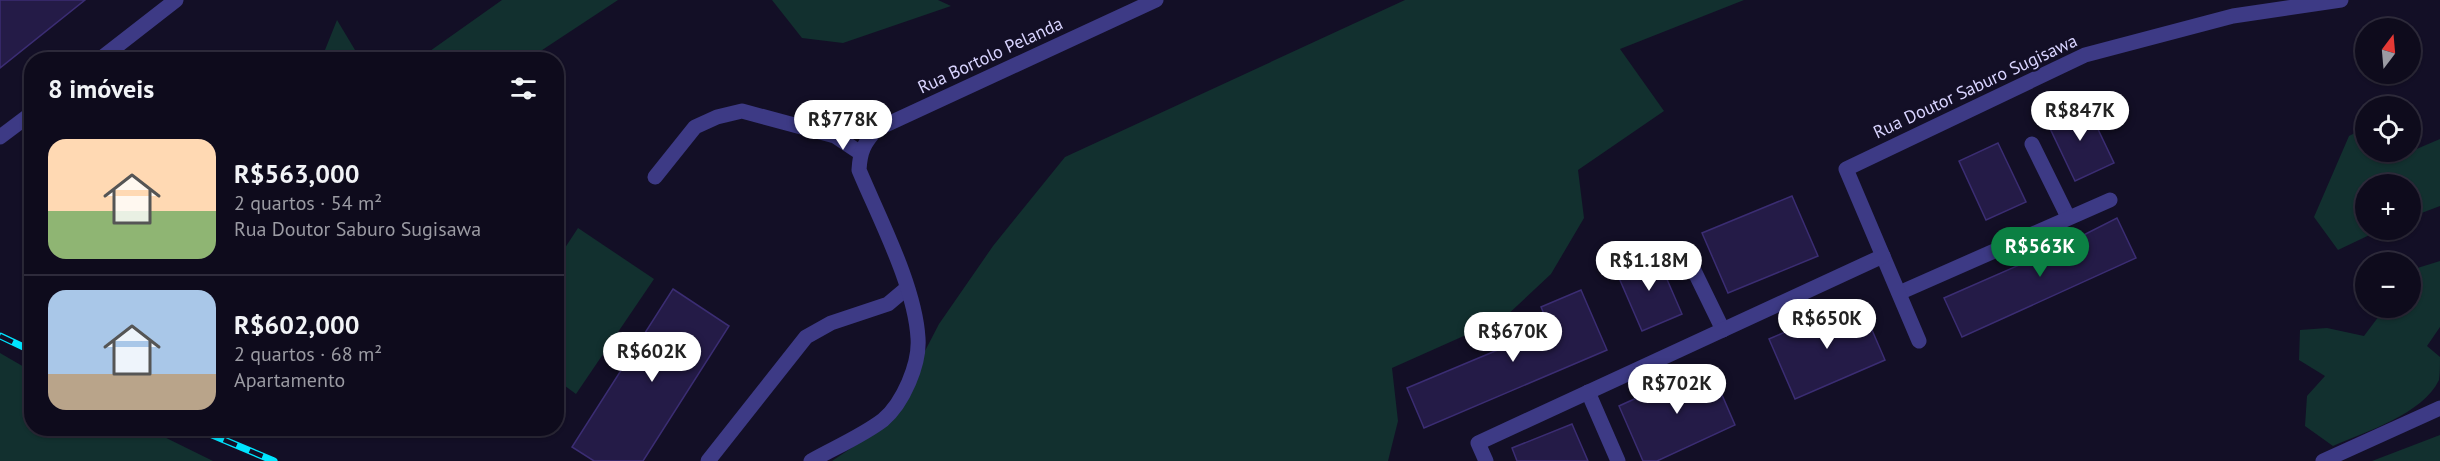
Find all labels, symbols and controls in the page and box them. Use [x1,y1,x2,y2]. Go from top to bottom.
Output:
street label: Rua Bortolo Pelanda [914,11,1066,99]
north arrow [2355,18,2421,84]
map controls [2355,18,2421,318]
street label: Rua Doutor Saburo Sugisawa [1869,29,2081,143]
text: 8 imóveis [48,72,154,105]
icon: filters [507,72,540,105]
pin: R$847K [2031,91,2129,142]
button: locate [2355,96,2421,162]
text: R$847K [2045,97,2115,123]
pin: R$778K [794,100,892,151]
text: R$778K [808,106,878,132]
text: R$563,000 [234,157,359,190]
icon: home [96,163,168,235]
button: + [2355,174,2421,240]
text: 2 quartos · 54 m² [234,190,382,216]
text: Rua Doutor Saburo Sugisawa [234,216,481,242]
pin: R$563K [1991,227,2089,278]
text: R$563K [2005,233,2075,259]
pin: R$1.18M [1594,241,1704,292]
text: R$1.18M [1610,247,1688,273]
button: − [2355,252,2421,318]
pin: R$650K [1778,299,1876,350]
text: R$650K [1792,305,1862,331]
text: R$602,000 [234,308,359,341]
pin: R$670K [1464,312,1562,363]
icon: home [96,314,168,386]
text: R$670K [1478,318,1548,344]
pin: R$602K [603,332,701,383]
text: R$602K [617,338,687,364]
text: 2 quartos · 68 m² [234,341,382,367]
pin: R$702K [1628,364,1726,415]
text: Apartamento [234,367,345,393]
text: R$702K [1642,370,1712,396]

